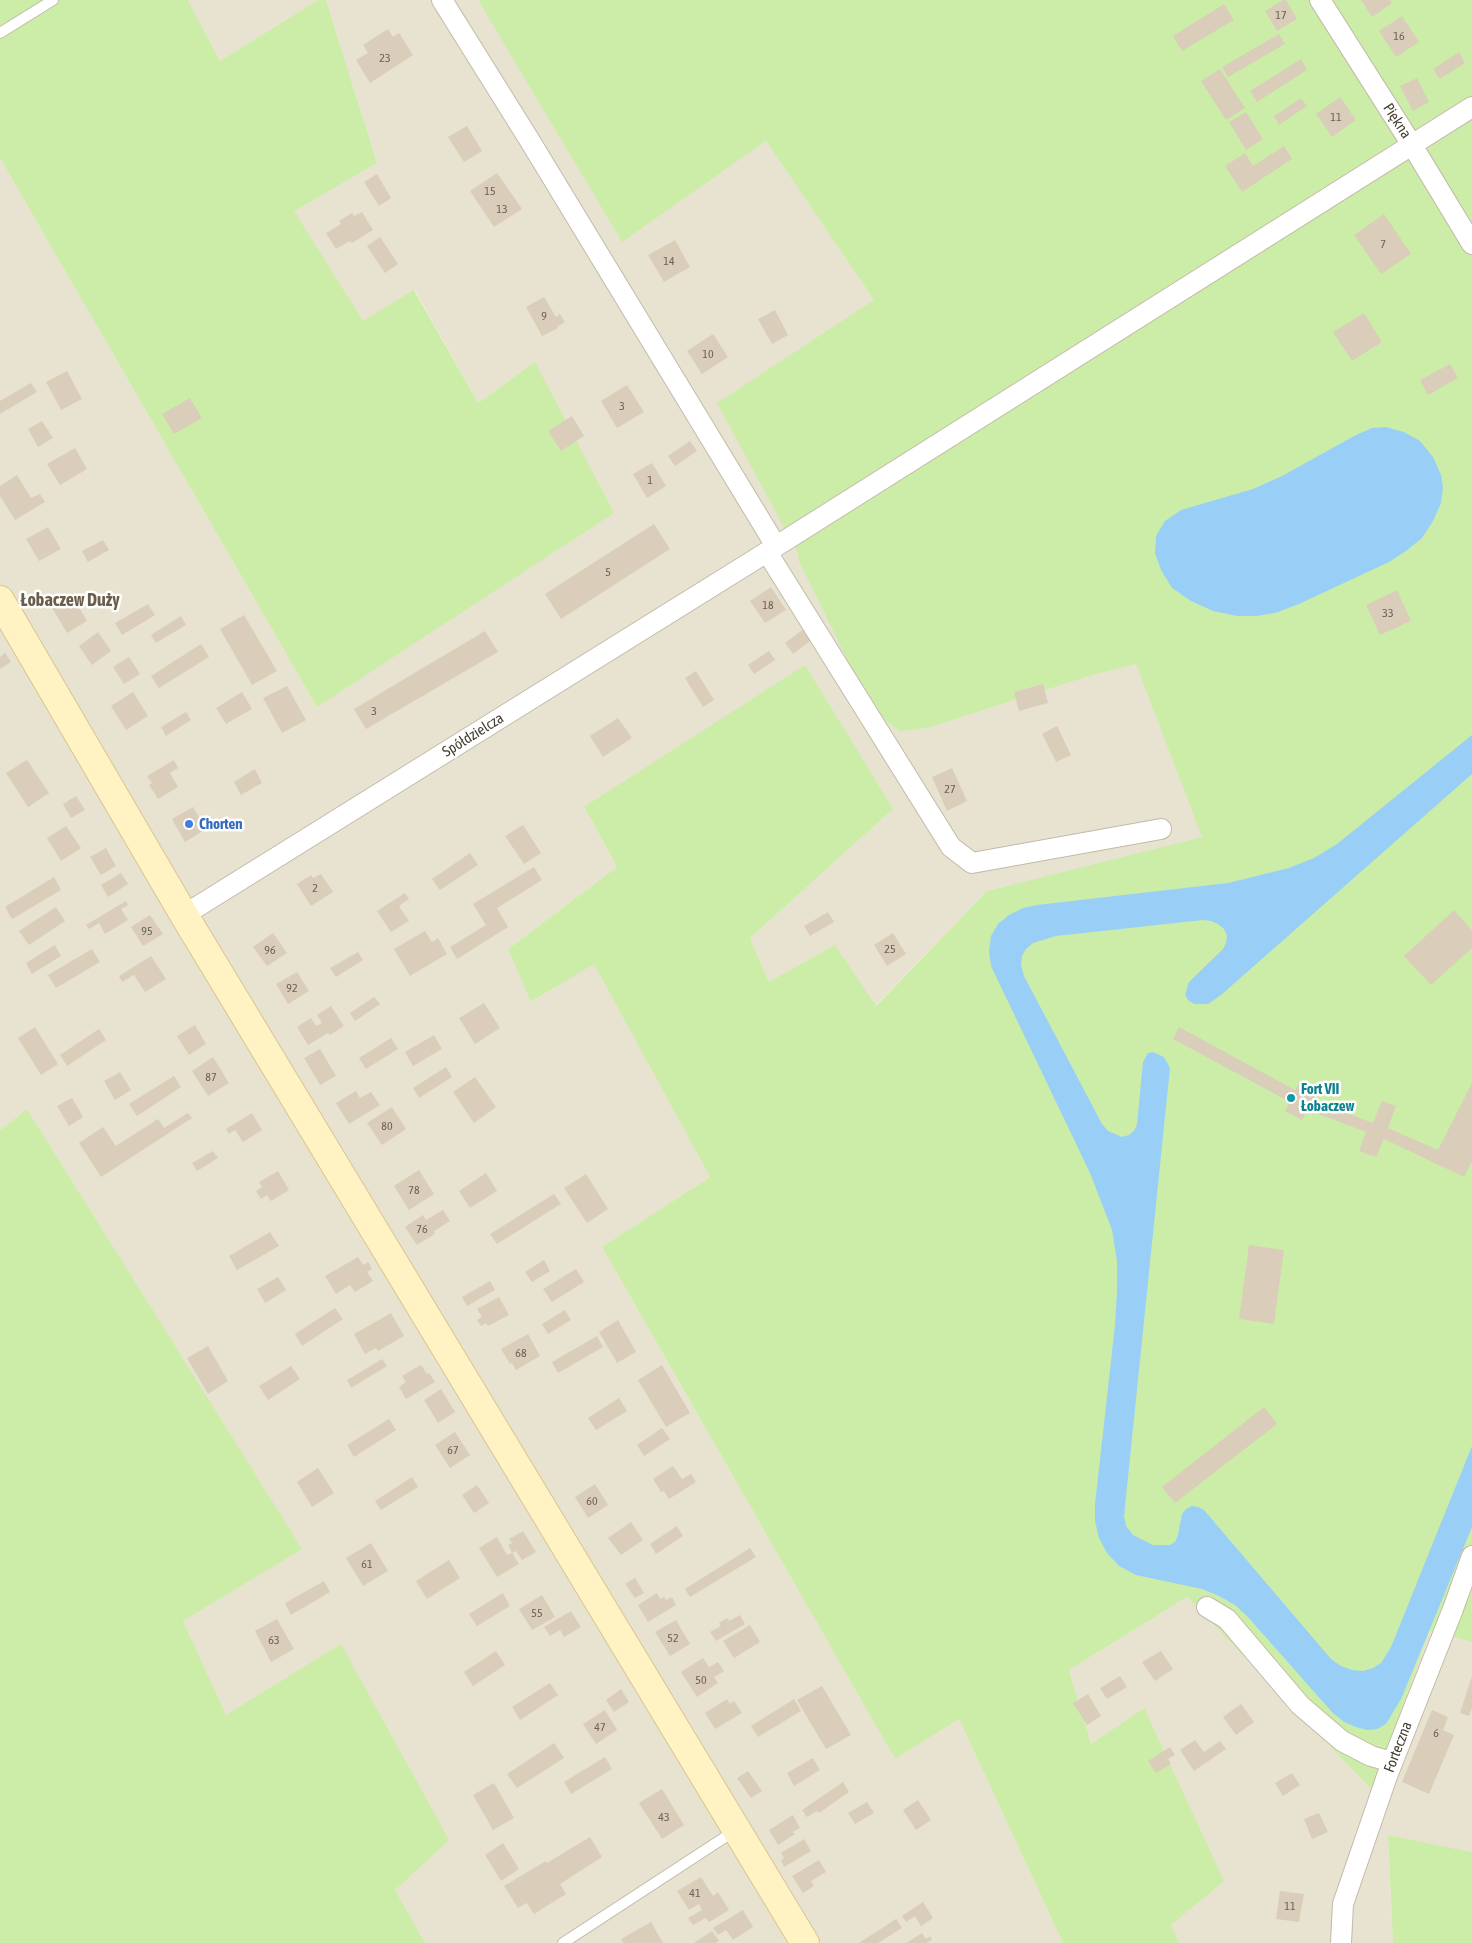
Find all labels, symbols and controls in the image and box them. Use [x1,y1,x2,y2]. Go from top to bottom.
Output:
house number: 17 [1275,8,1287,22]
house number: 16 [1393,29,1405,43]
house number: 23 [379,51,391,65]
street label: Piękna [1379,100,1415,142]
house number: 11 [1330,110,1342,124]
house number: 15 [484,184,496,198]
house number: 13 [496,202,508,216]
house number: 7 [1380,237,1386,251]
house number: 14 [663,254,675,268]
house number: 9 [541,309,547,323]
house number: 10 [702,347,714,361]
house number: 3 [619,399,625,413]
house number: 1 [647,473,653,487]
house number: 5 [605,565,611,579]
district label: Łobaczew Duży [20,589,120,611]
house number: 18 [762,598,774,612]
house number: 33 [1382,606,1394,620]
house number: 3 [371,704,377,718]
street label: Spółdzielcza [439,709,507,761]
house number: 27 [944,782,956,796]
place label: Chorten [199,815,243,833]
marker: Chorten [183,818,195,830]
house number: 2 [312,881,318,895]
house number: 95 [141,924,153,938]
house number: 25 [884,942,896,956]
house number: 96 [264,943,276,957]
house number: 92 [286,981,298,995]
house number: 87 [205,1070,217,1084]
place label: Fort VII Łobaczew [1301,1080,1354,1115]
marker: Fort VII Łobaczew [1285,1092,1297,1104]
house number: 80 [381,1119,393,1133]
house number: 78 [408,1183,420,1197]
house number: 76 [416,1222,428,1236]
house number: 68 [515,1346,527,1360]
house number: 67 [447,1443,459,1457]
house number: 60 [586,1494,598,1508]
house number: 61 [361,1557,373,1571]
house number: 55 [531,1606,543,1620]
house number: 52 [667,1631,679,1645]
house number: 63 [268,1633,280,1647]
house number: 50 [695,1673,707,1687]
street label: Forteczna [1380,1719,1416,1775]
house number: 47 [594,1720,606,1734]
house number: 6 [1433,1726,1439,1740]
house number: 43 [658,1810,670,1824]
house number: 41 [689,1886,701,1900]
house number: 11 [1284,1899,1296,1913]

